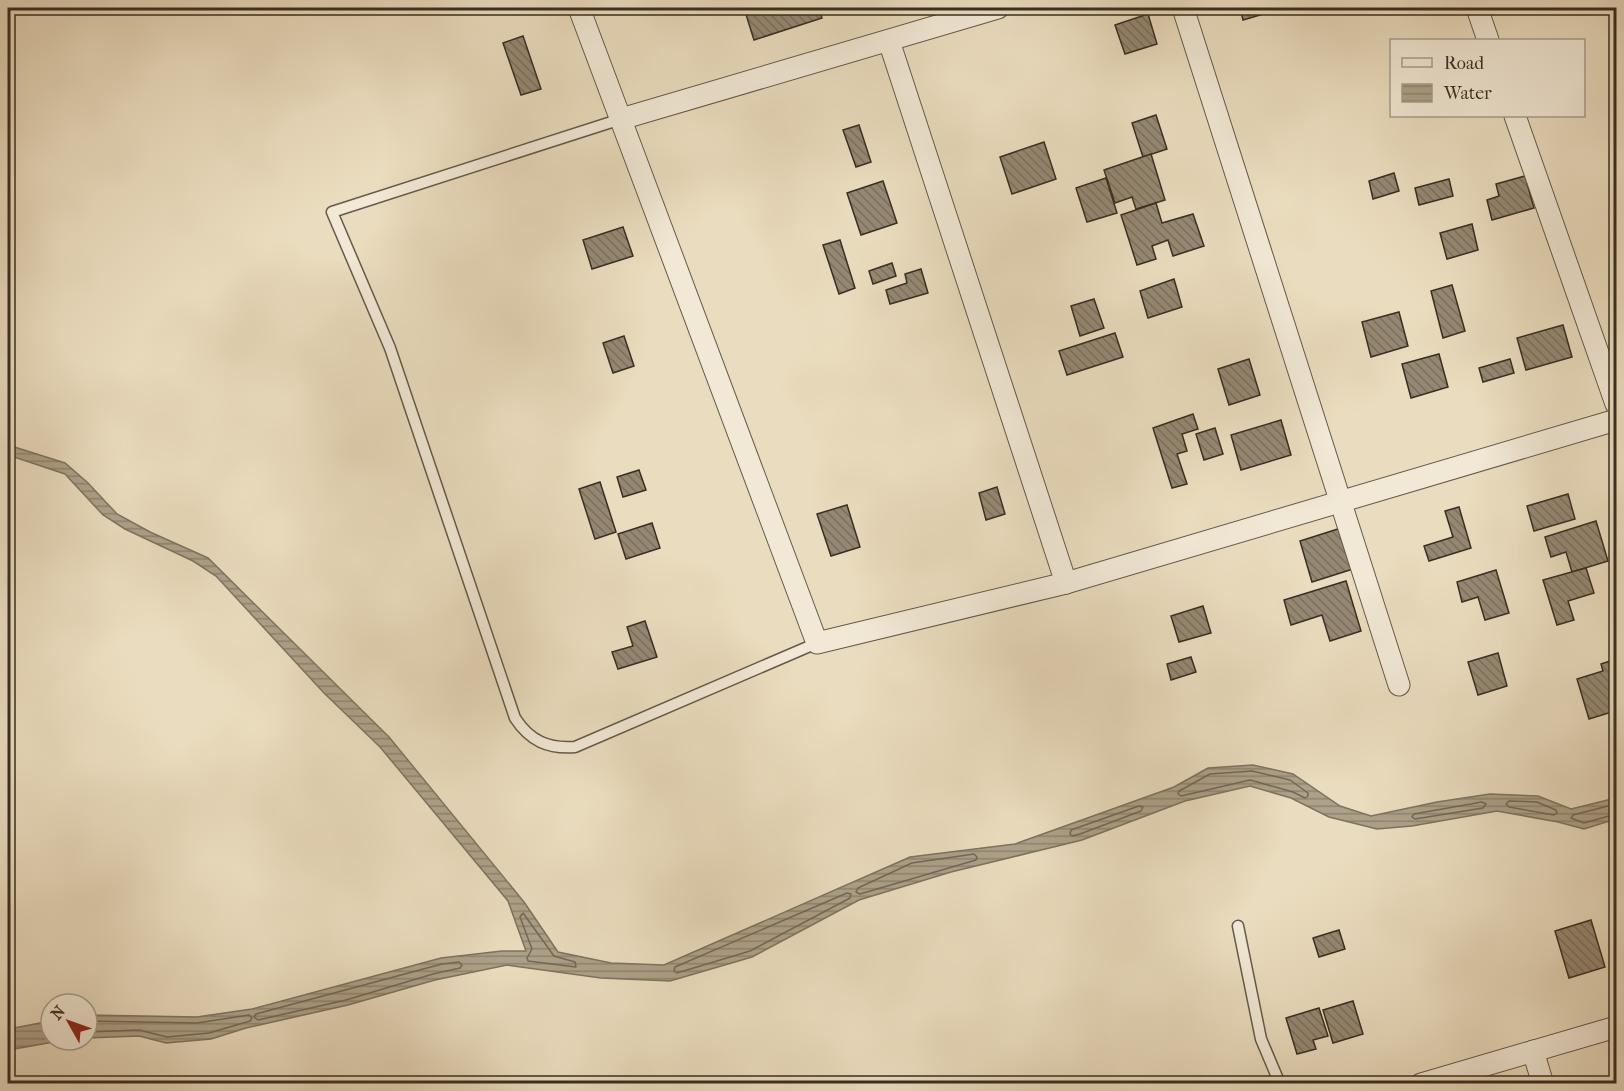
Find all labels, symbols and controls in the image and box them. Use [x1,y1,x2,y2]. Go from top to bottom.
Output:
legend [1390,39,1585,117]
text: Road [1444,53,1484,74]
text: Water [1443,83,1492,104]
north arrow [39,992,99,1052]
text: N [47,1001,70,1023]

